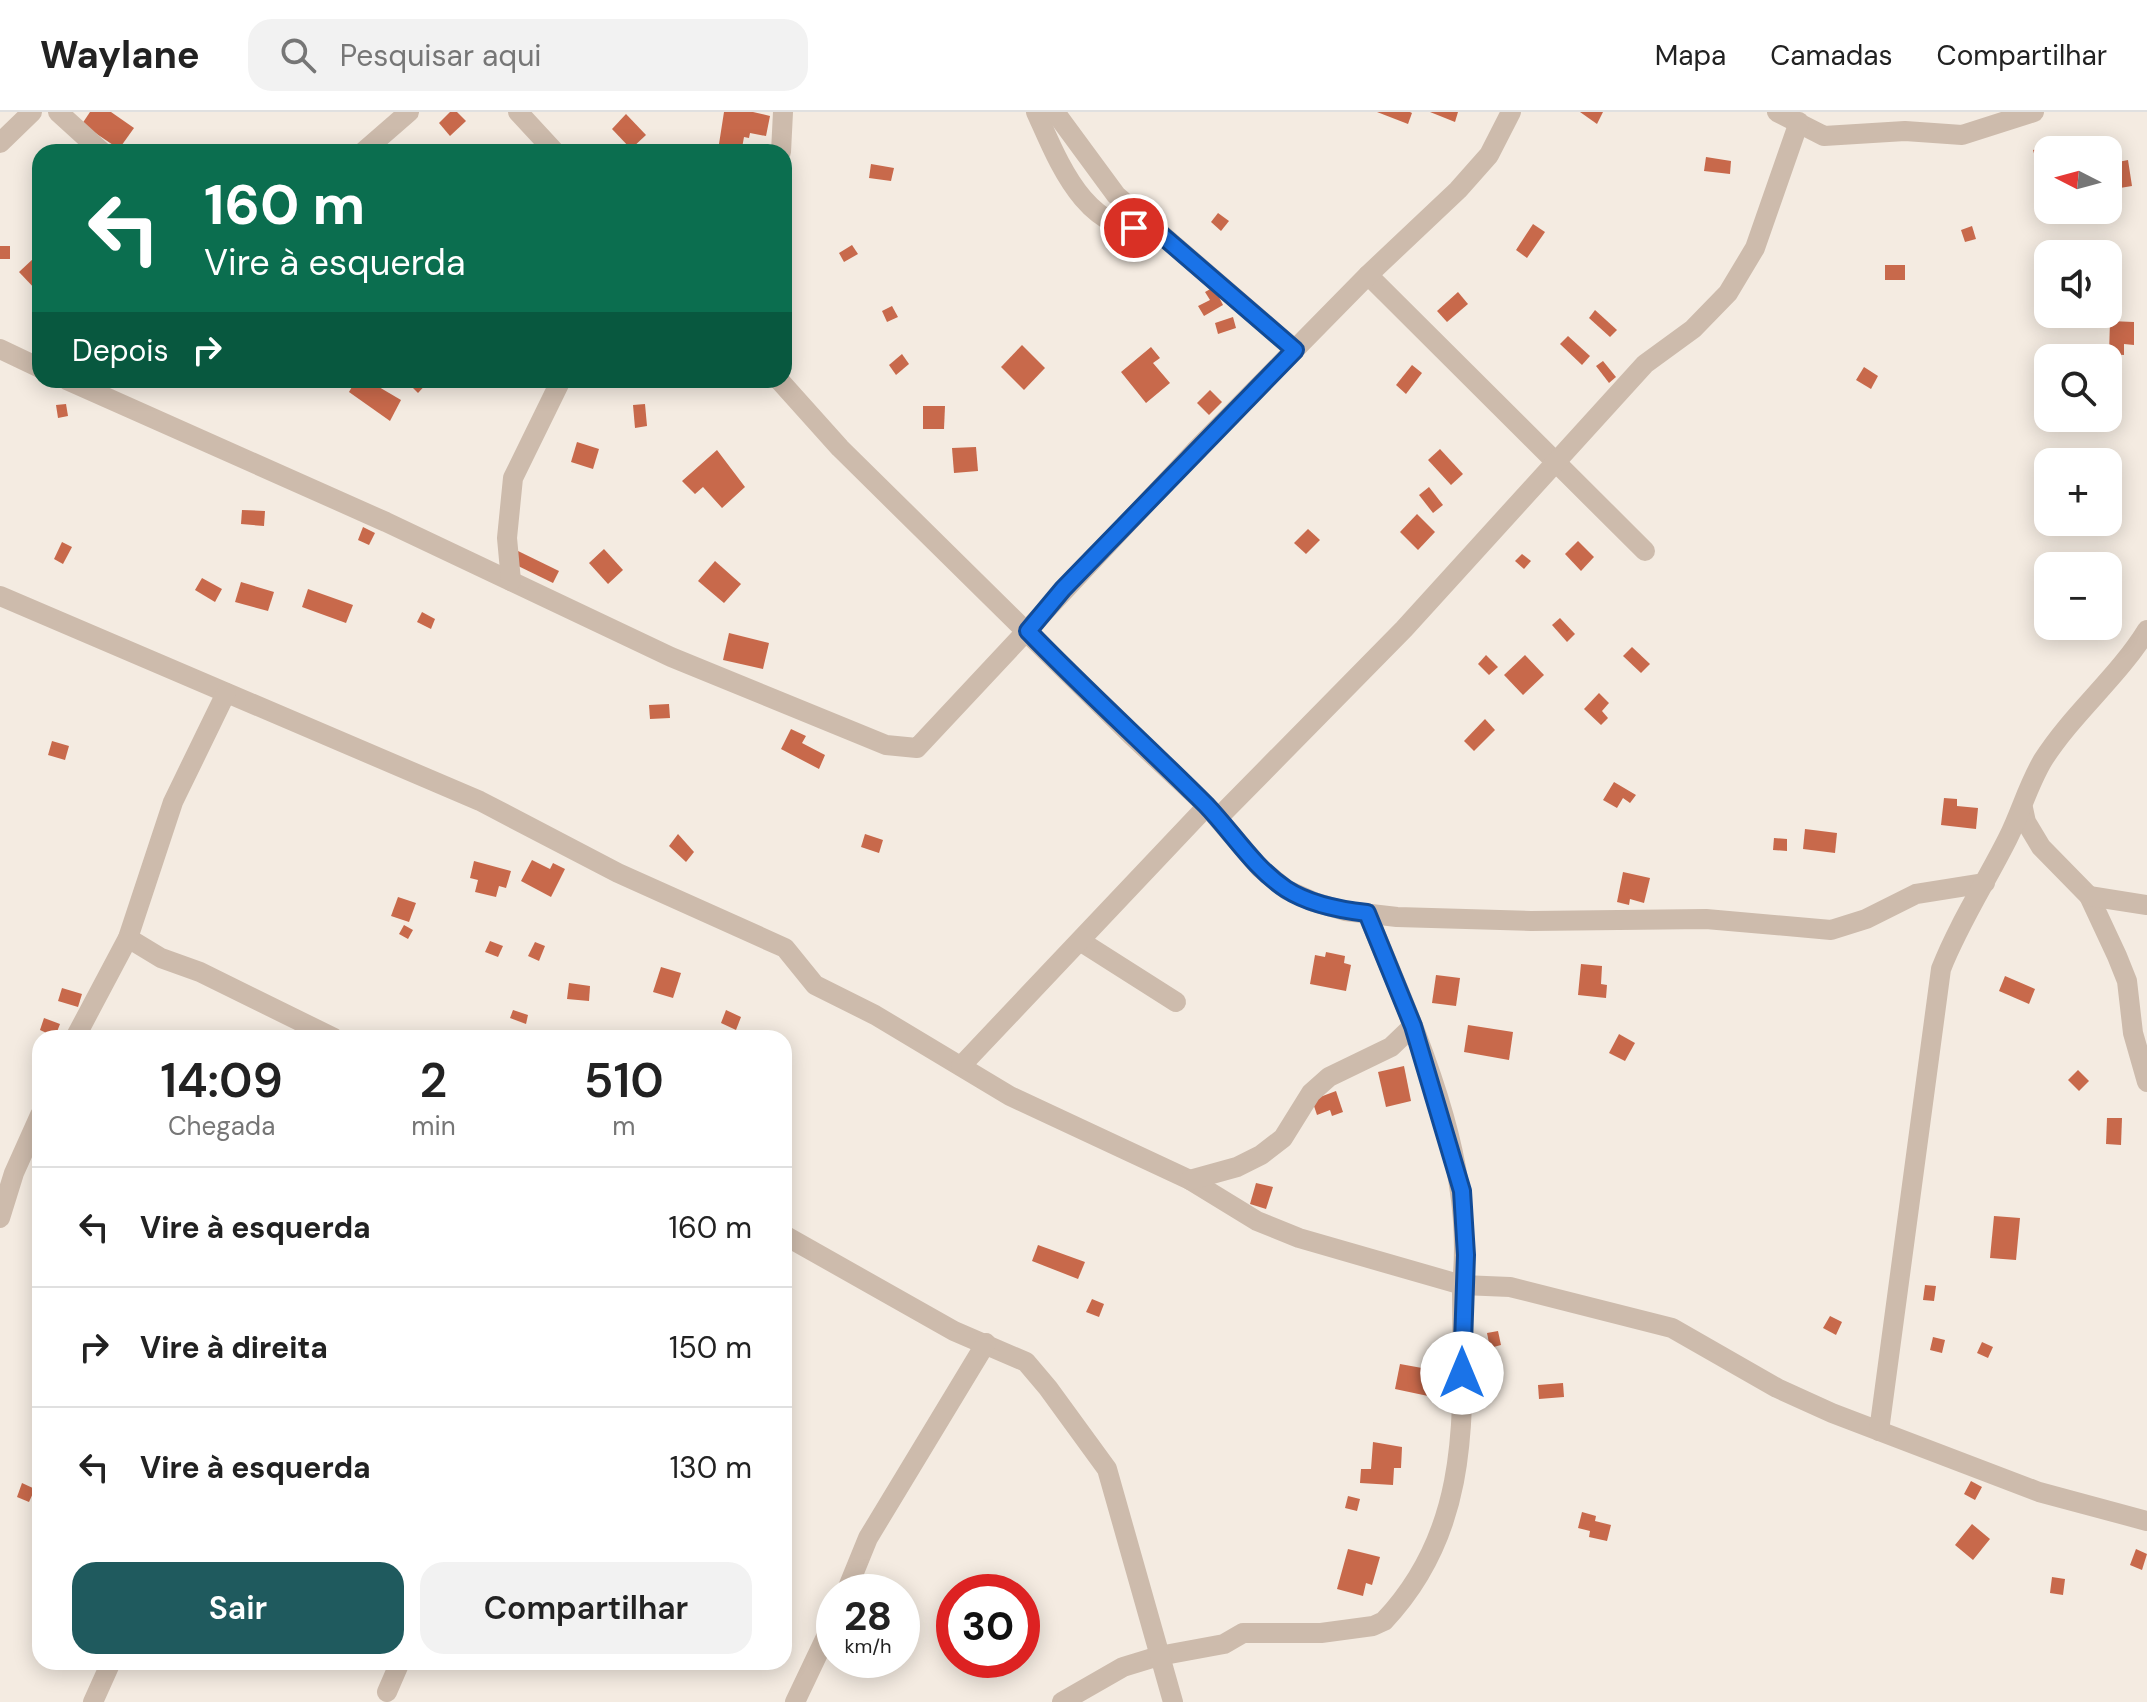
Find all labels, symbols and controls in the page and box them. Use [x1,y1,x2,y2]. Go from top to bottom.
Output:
search box [248,19,808,91]
text: Waylane [40,30,200,80]
icon: search [276,33,320,77]
text: Pesquisar aqui [340,36,542,75]
text: Mapa [1655,37,1726,74]
text: Camadas [1770,37,1893,74]
text: Compartilhar [1937,37,2107,74]
north arrow [2034,136,2122,224]
map controls [2034,136,2122,640]
text: 160 m [204,168,365,241]
icon: left [72,176,176,280]
pin [1100,194,1168,262]
icon: arrive [1112,206,1156,250]
text: Vire à esquerda [204,239,466,286]
button: sound [2034,240,2122,328]
icon: right [185,328,229,372]
text: Depois [72,331,169,370]
button: search [2034,344,2122,432]
button: + [2034,448,2122,536]
button: − [2034,552,2122,640]
text: 14:09 [160,1049,283,1112]
text: 2 [420,1049,447,1112]
text: 510 [584,1049,664,1112]
text: Chegada [168,1109,275,1143]
text: min [411,1109,456,1143]
text: m [612,1109,635,1143]
icon: left [72,1205,116,1249]
text: Vire à esquerda [140,1208,371,1247]
text: 160 m [669,1208,752,1247]
icon: right [72,1325,116,1369]
text: Vire à direita [140,1328,328,1367]
text: 150 m [669,1328,752,1367]
position arrow [1420,1331,1504,1415]
icon: left [72,1445,116,1489]
text: Vire à esquerda [140,1448,371,1487]
text: 130 m [670,1448,752,1487]
button: Sair [72,1562,404,1654]
button: Compartilhar [420,1562,752,1654]
speed limit sign: 30 [936,1574,1040,1678]
text: 28 [844,1590,892,1642]
text: km/h [844,1633,892,1659]

